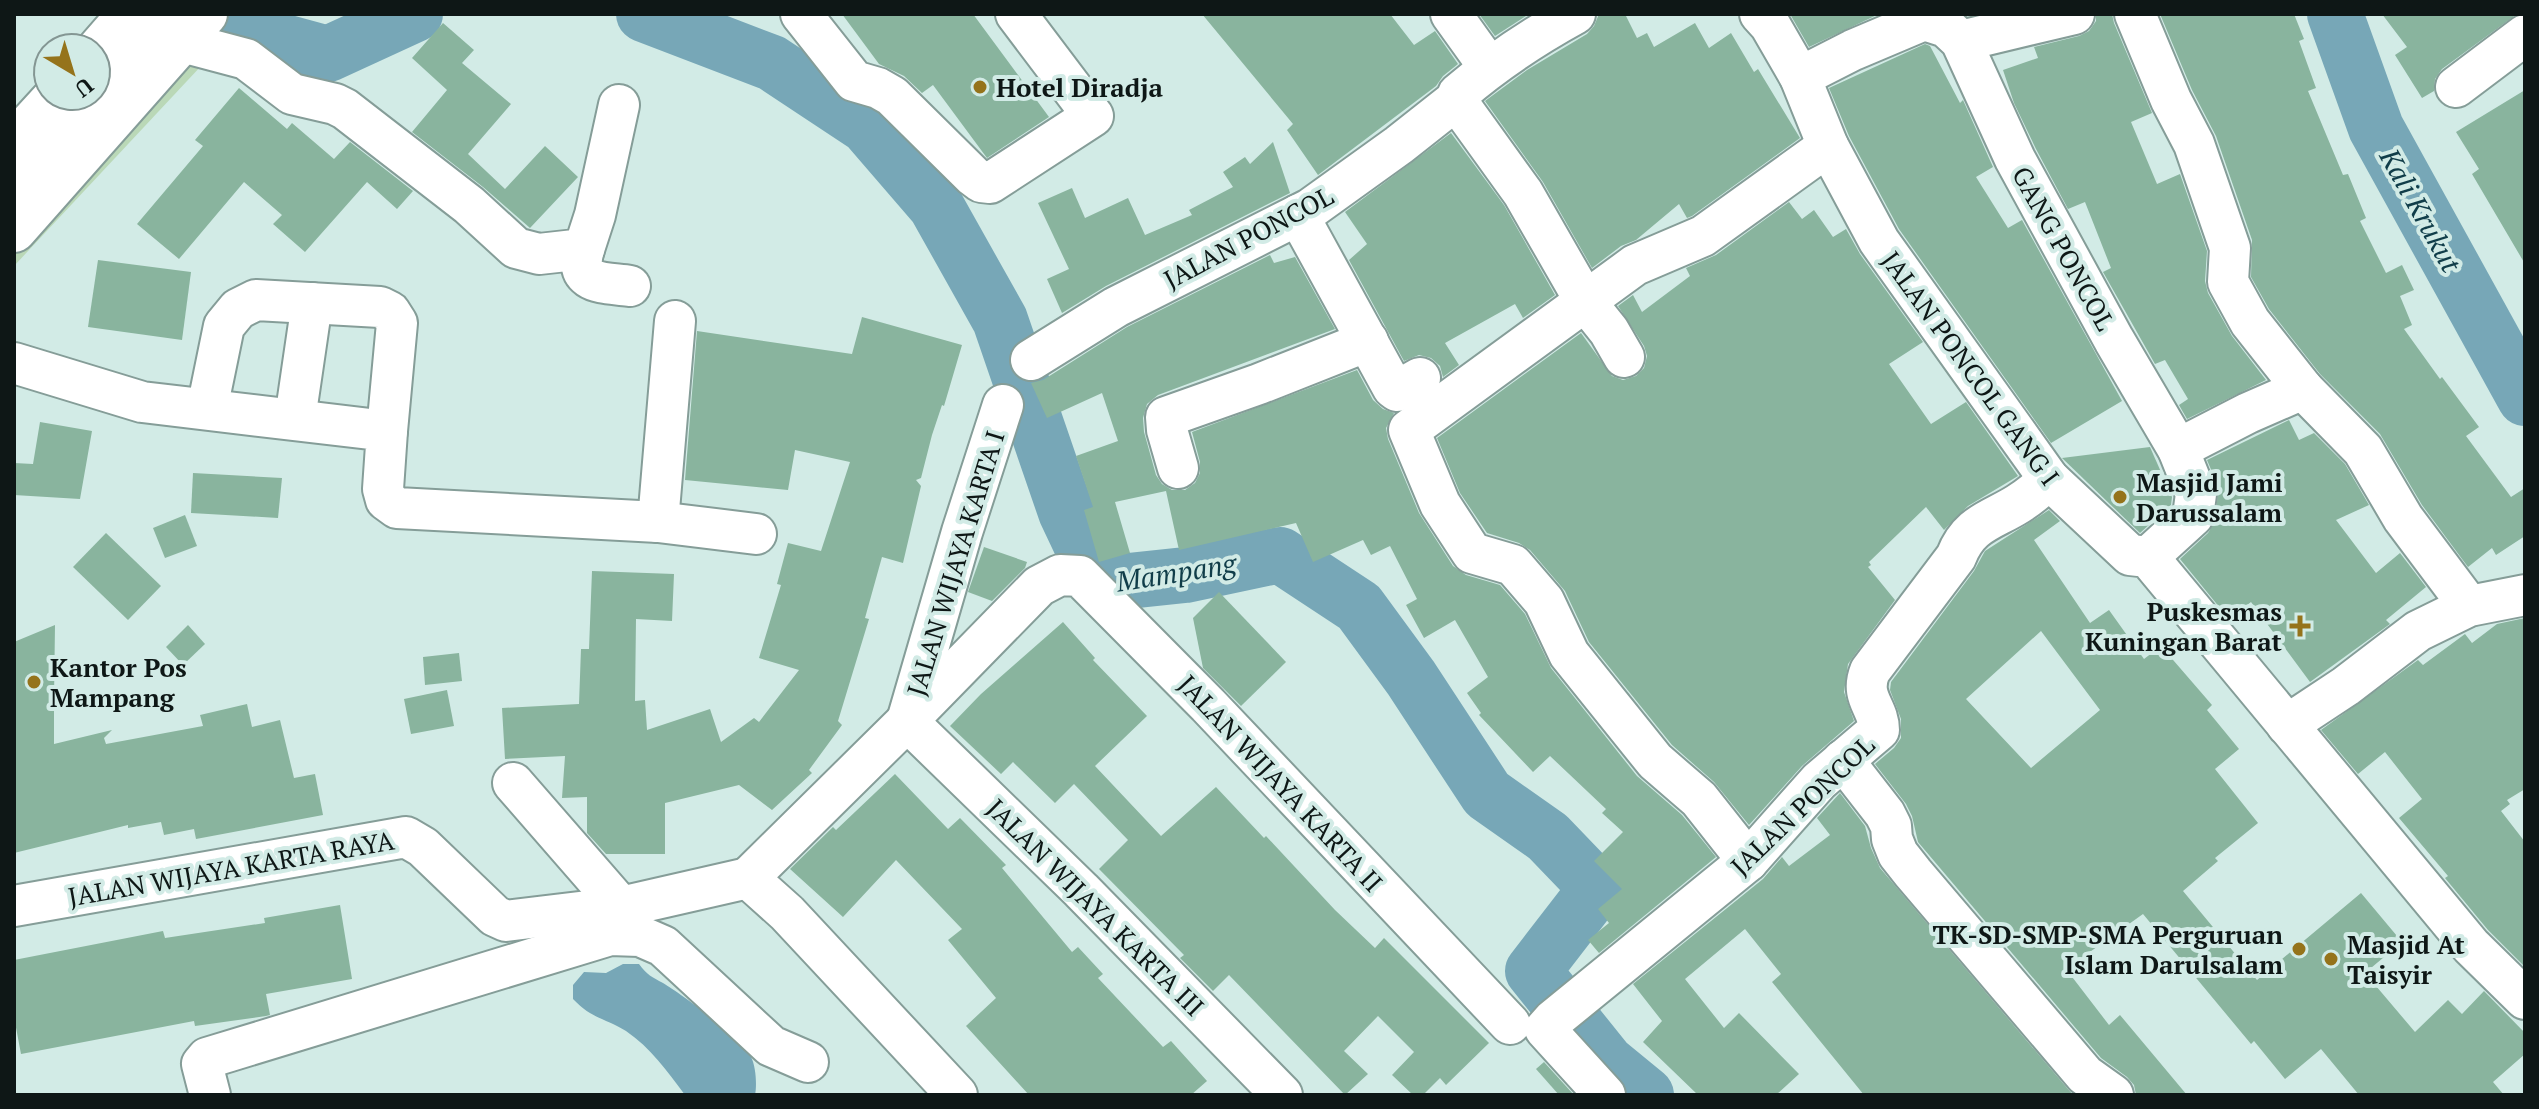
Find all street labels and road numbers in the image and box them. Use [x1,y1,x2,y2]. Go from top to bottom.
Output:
street label: GANG PONCOL [2005,160,2123,336]
street label: JALAN PONCOL [1157,178,1339,296]
street label: JALAN PONCOL GANG I [1875,244,2067,492]
street label: JALAN WIJAYA KARTA I [898,426,1012,700]
street label: JALAN WIJAYA KARTA II [1171,667,1391,899]
street label: JALAN PONCOL [1723,728,1881,882]
street label: JALAN WIJAYA KARTA III [980,791,1212,1023]
street label: JALAN WIJAYA KARTA RAYA [65,823,397,913]

